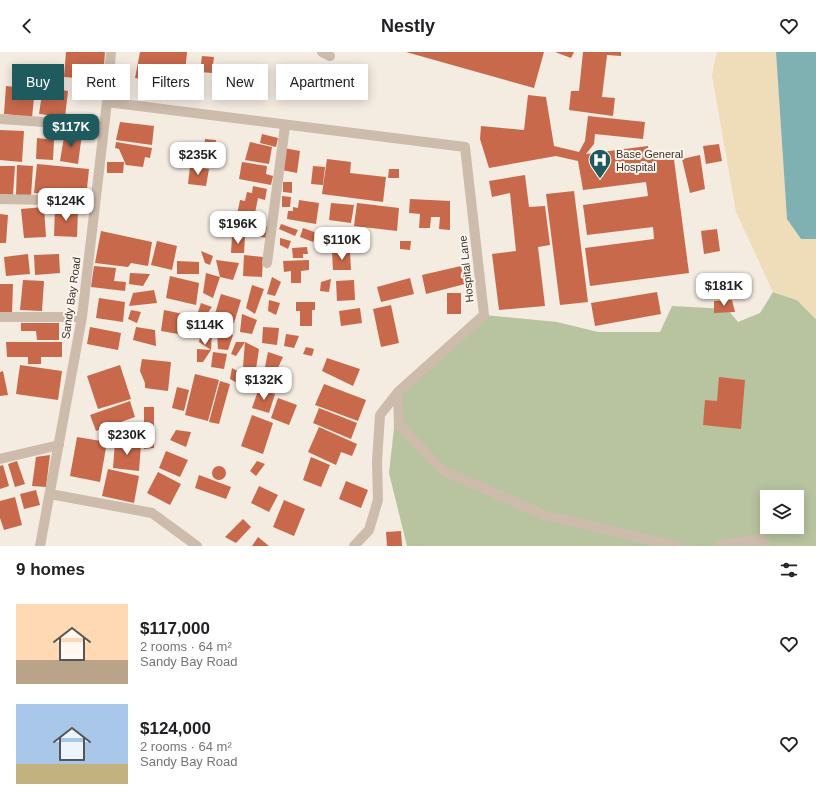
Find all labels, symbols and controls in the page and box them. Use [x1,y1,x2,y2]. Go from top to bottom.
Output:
icon: back [16,15,38,37]
icon: heart [778,15,800,37]
text: Nestly [381,16,435,36]
chip: Buy [12,64,64,100]
chip: Rent [72,64,130,100]
chip: Filters [138,64,204,100]
chip: New [212,64,268,100]
chip: Apartment [276,64,368,100]
pin: $117K [43,114,99,148]
text: $117K [52,119,90,134]
pin: $235K [170,142,226,176]
text: $235K [179,147,217,162]
hospital icon: Base General Hospital [587,147,613,180]
place label: Base General Hospital [616,148,683,173]
pin: $124K [38,188,94,222]
text: $124K [47,193,85,208]
pin: $196K [210,211,266,245]
text: $196K [219,216,257,231]
pin: $110K [314,227,370,261]
text: $110K [323,232,361,247]
street label: Hospital Lane [457,235,475,303]
street label: Sandy Bay Road [59,256,83,340]
pin: $181K [696,273,752,307]
text: $181K [705,278,743,293]
pin: $114K [177,312,233,346]
text: $114K [186,317,224,332]
pin: $132K [236,367,292,401]
text: $132K [245,372,283,387]
pin: $230K [99,422,155,456]
text: $230K [108,427,146,442]
map controls [760,490,804,534]
button: layers [760,490,804,534]
icon: filters [778,559,800,581]
text: 9 homes [16,560,85,579]
text: $117,000 [140,619,210,638]
icon: home [48,620,96,668]
icon: heart [778,633,800,655]
text: 2 rooms · 64 m² [140,639,232,654]
text: Sandy Bay Road [140,654,238,669]
text: $124,000 [140,719,211,738]
icon: home [48,720,96,768]
icon: heart [778,733,800,755]
text: 2 rooms · 64 m² [140,739,232,754]
text: Sandy Bay Road [140,754,238,769]

